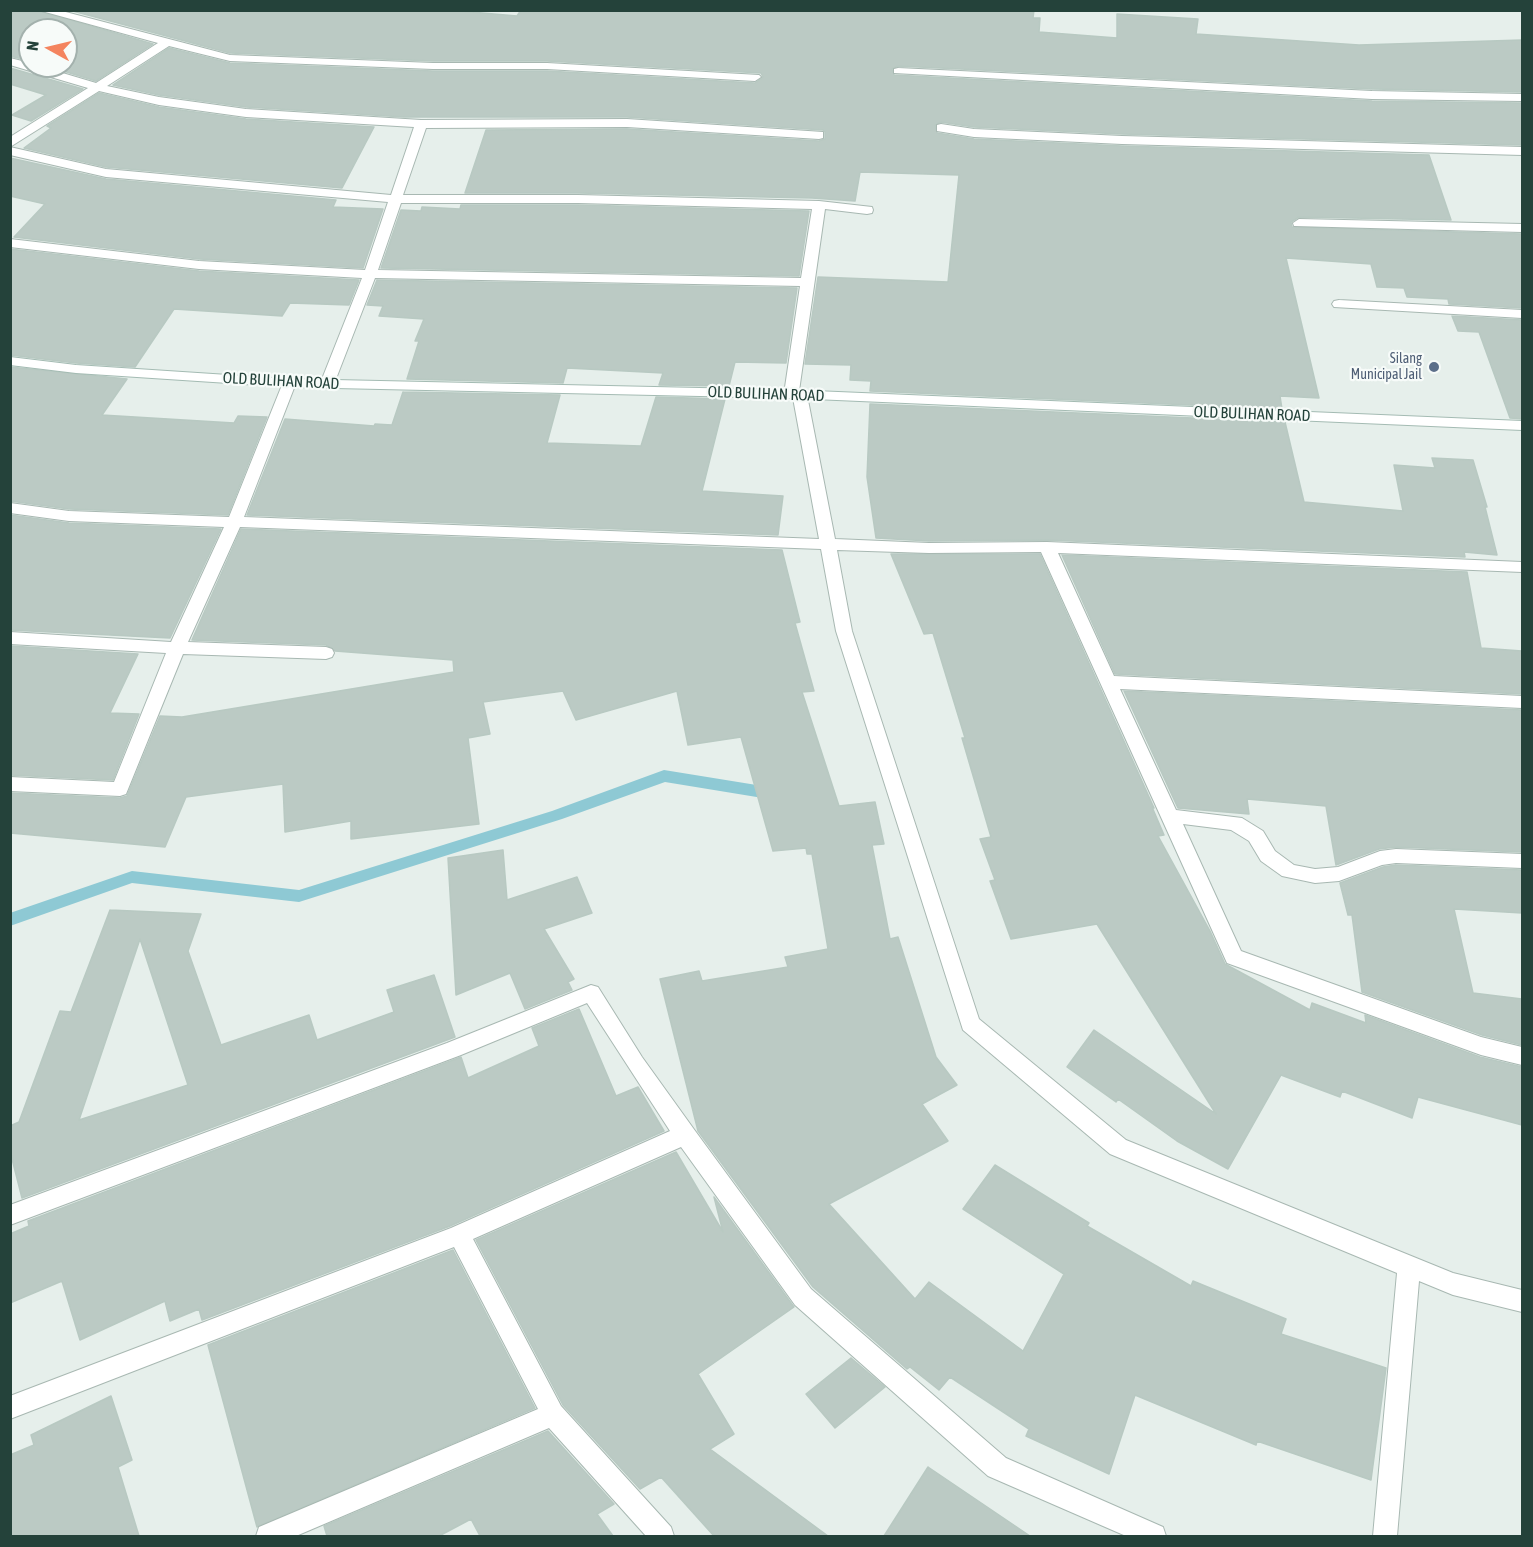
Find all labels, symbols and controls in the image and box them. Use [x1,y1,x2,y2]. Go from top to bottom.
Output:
north arrow [18,18,78,78]
text: N [23,40,42,52]
place label: Silang Municipal Jail [1351,351,1422,384]
marker: Silang Municipal Jail [1427,360,1441,374]
street label: OLD BULIHAN ROAD [222,368,340,394]
street label: OLD BULIHAN ROAD [707,382,825,406]
street label: OLD BULIHAN ROAD [1193,402,1311,426]

